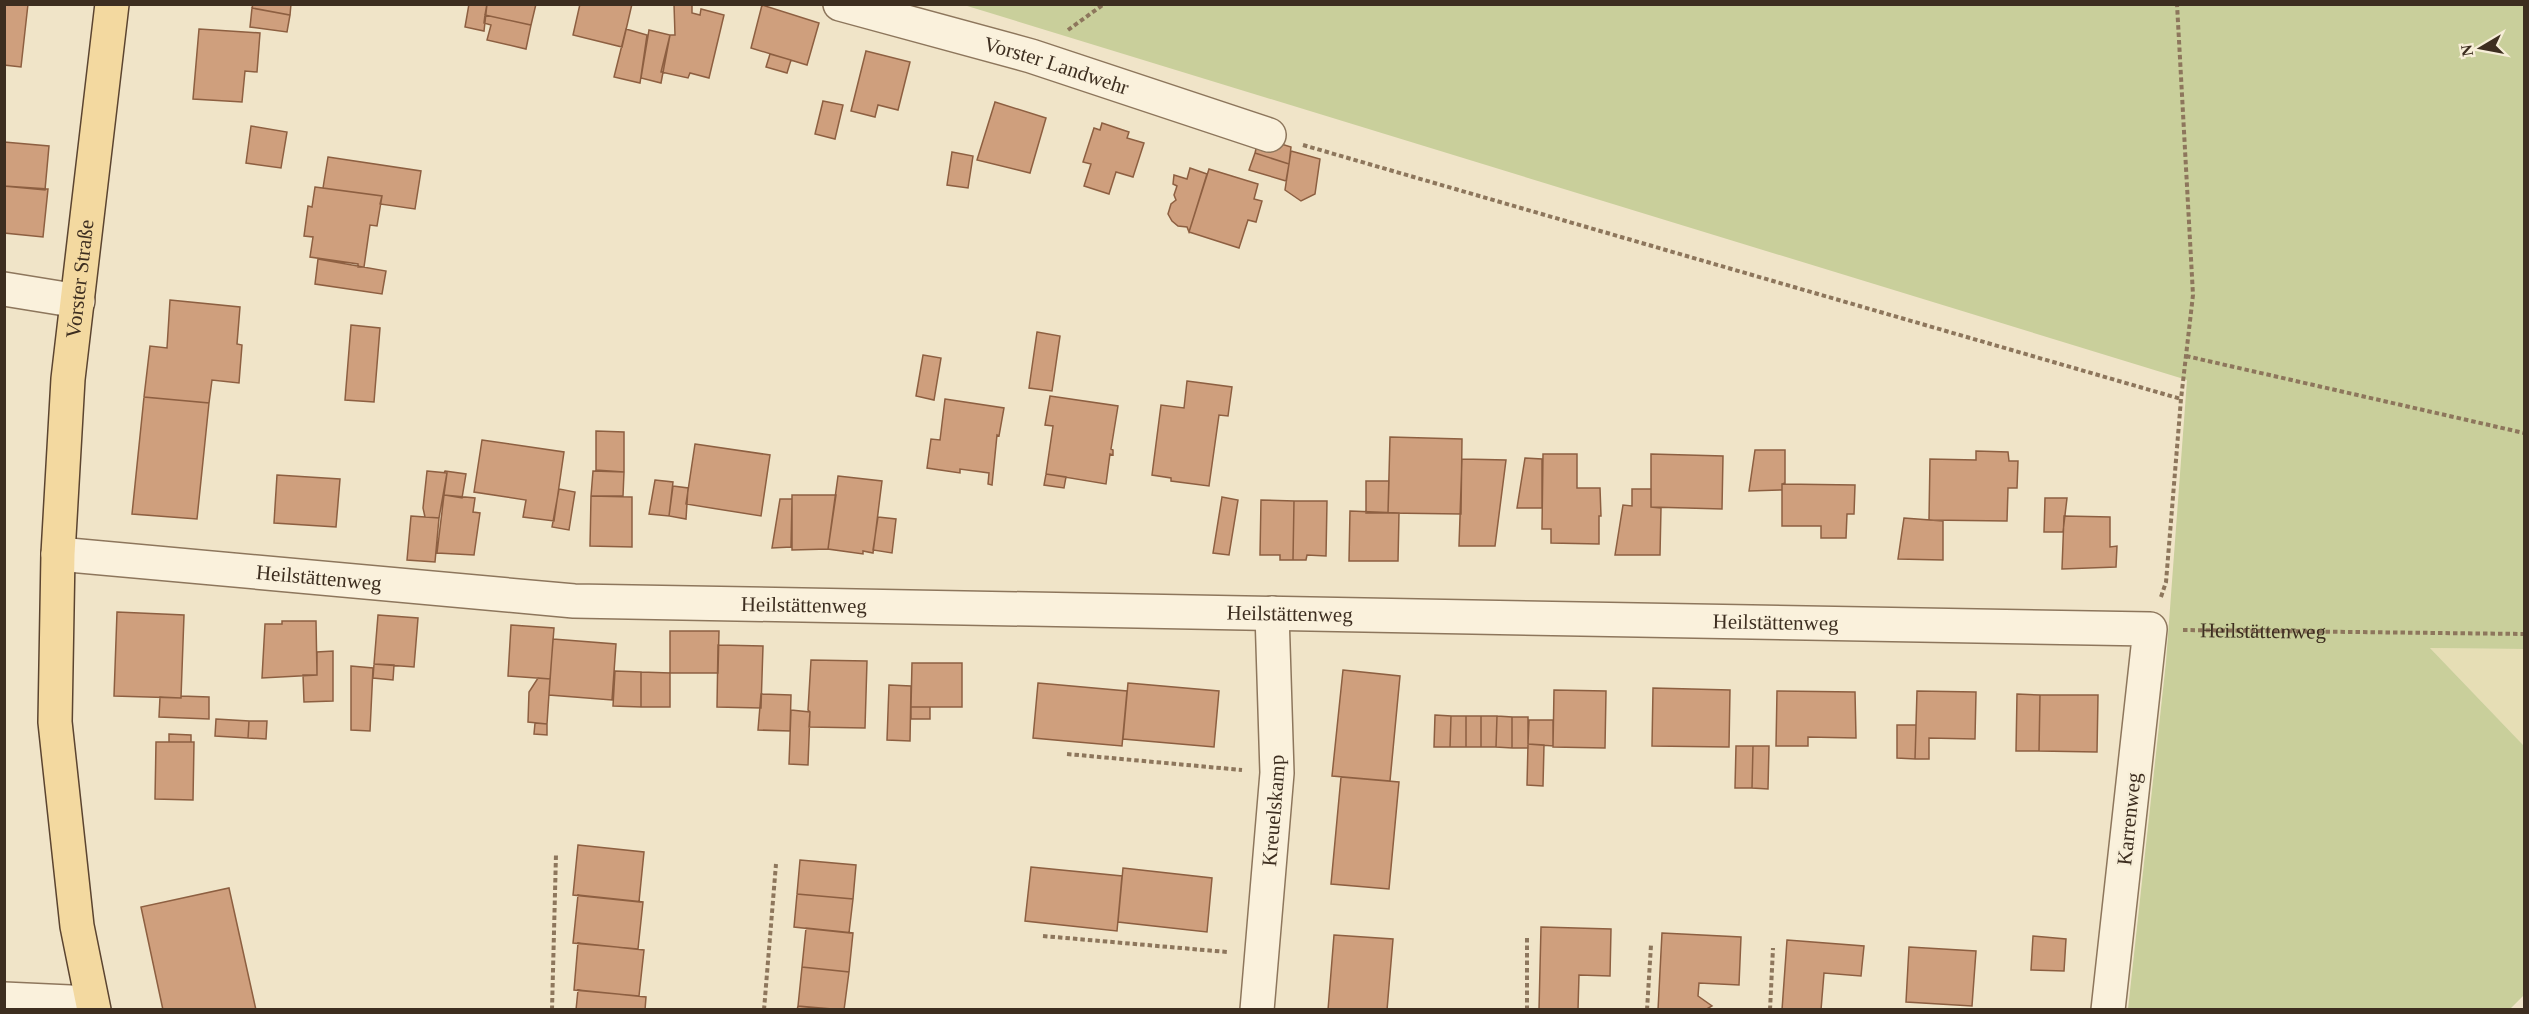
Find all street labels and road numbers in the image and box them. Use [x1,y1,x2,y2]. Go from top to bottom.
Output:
street label: Vorster Landwehr [981,32,1132,100]
street label: Vorster Straße [61,218,99,340]
street label: Heilstättenweg [255,560,383,595]
street label: Heilstättenweg [741,592,868,618]
street label: Heilstättenweg [1227,601,1353,627]
street label: Heilstättenweg [1712,609,1839,635]
street label: Heilstättenweg [2200,618,2327,644]
street label: Kreuelskamp [1257,754,1290,868]
street label: Karrenweg [2112,771,2146,867]

